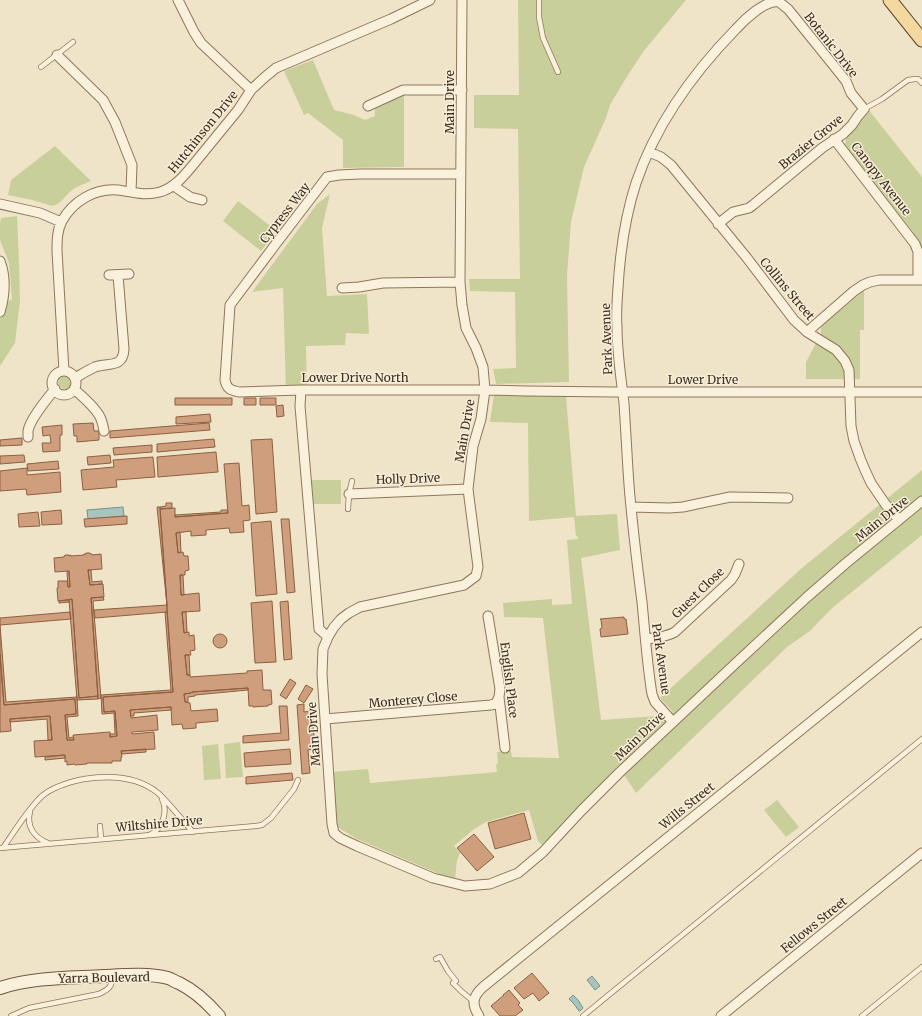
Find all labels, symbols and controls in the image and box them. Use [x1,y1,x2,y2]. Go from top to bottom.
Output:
street label: Botanic Drive [801,9,861,80]
street label: Main Drive [442,70,457,134]
street label: Hutchinson Drive [165,87,240,176]
street label: Brazier Grove [776,111,846,172]
street label: Canopy Avenue [848,139,915,218]
street label: Cypress Way [256,179,313,246]
street label: Collins Street [757,254,818,323]
street label: Park Avenue [598,303,615,375]
street label: Lower Drive North [301,370,409,385]
street label: Lower Drive [668,372,738,387]
street label: Main Drive [452,398,477,464]
street label: Holly Drive [375,470,440,487]
street label: Main Drive [852,493,911,545]
street label: Guest Close [668,564,727,621]
street label: Park Avenue [649,622,674,695]
street label: English Place [497,641,522,719]
street label: Monterey Close [368,688,458,711]
street label: Main Drive [304,701,323,767]
street label: Main Drive [611,708,668,763]
street label: Wills Street [655,779,717,833]
street label: Wiltshire Drive [114,812,203,835]
street label: Fellows Street [778,893,850,956]
street label: Yarra Boulevard [57,969,150,986]

